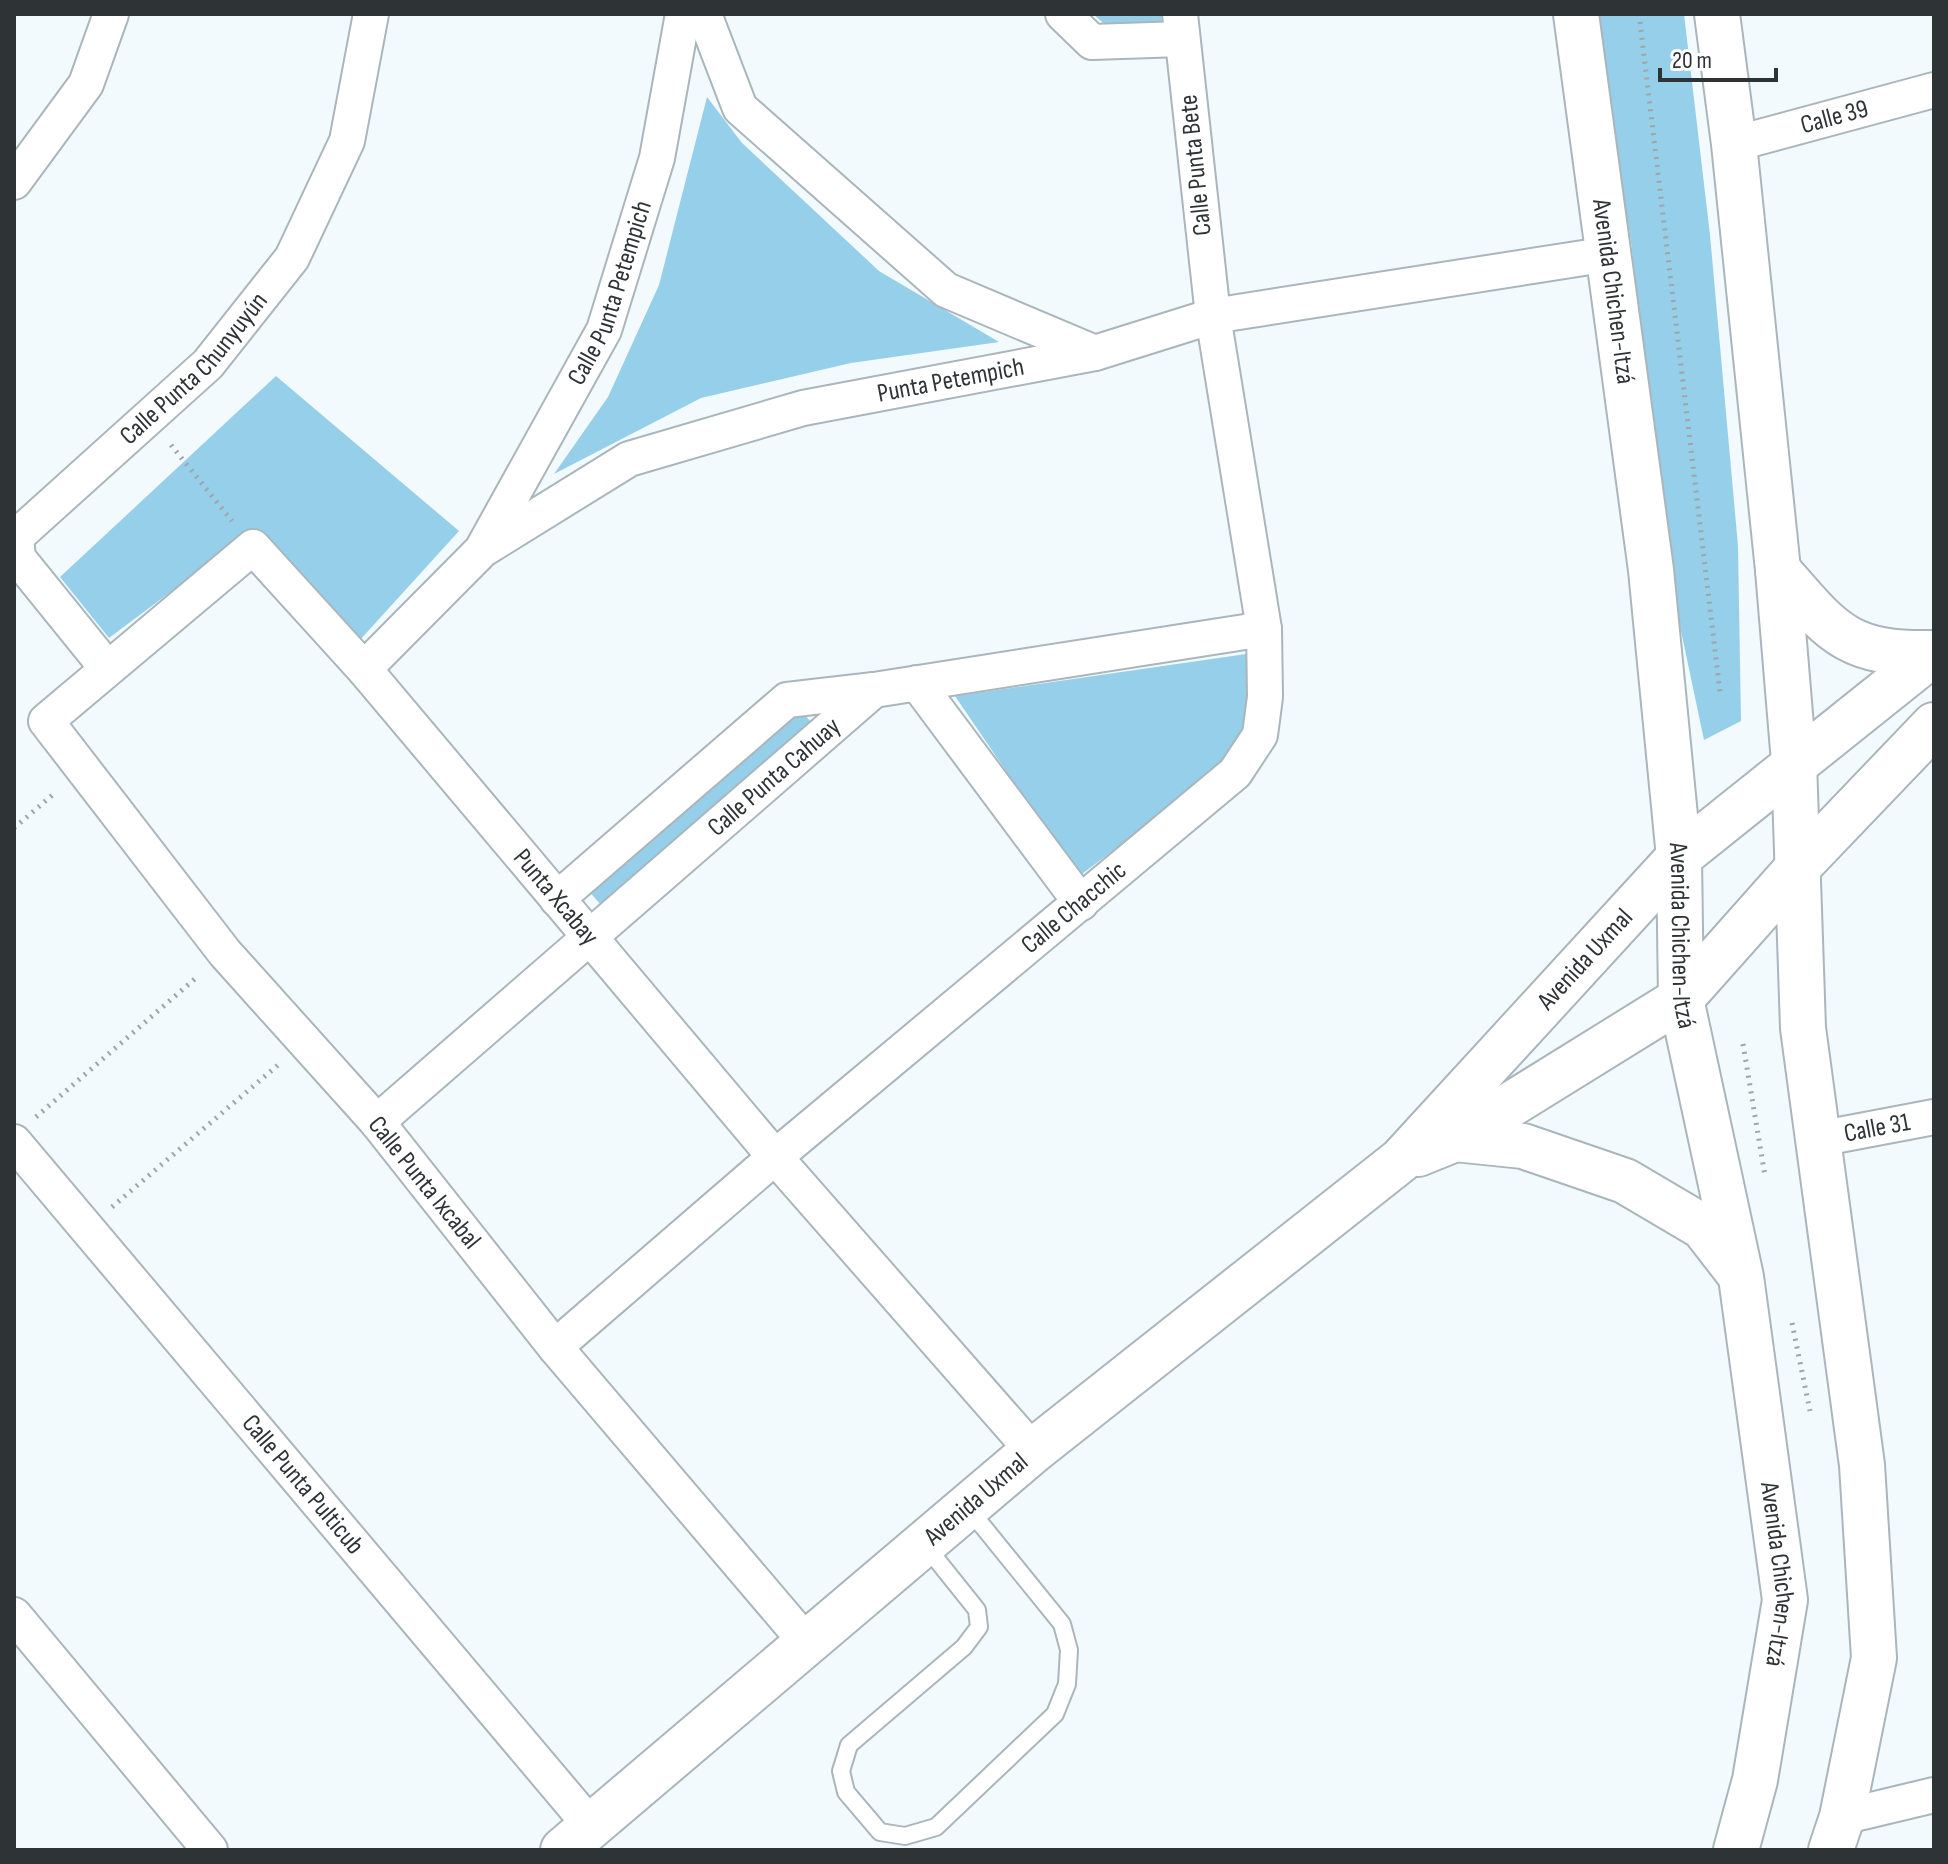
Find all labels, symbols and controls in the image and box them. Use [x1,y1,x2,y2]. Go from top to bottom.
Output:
scale bar [1660,32,1776,82]
text: 20 m [1672,46,1712,75]
street label: Calle Punta Bete [1173,93,1219,237]
street label: Calle 39 [1797,93,1872,141]
street label: Avenida Chichen-Itzá [1585,196,1641,386]
street label: Calle Punta Petempich [561,197,658,391]
street label: Calle Punta Chunyuyún [114,286,274,451]
street label: Punta Petempich [875,351,1026,409]
street label: Calle Punta Cahuay [701,711,847,843]
street label: Avenida Chichen-Itzá [1662,840,1702,1031]
street label: Punta Xcabay [507,843,605,951]
street label: Calle Chacchic [1015,855,1133,960]
street label: Avenida Uxmal [1530,902,1639,1017]
street label: Calle 31 [1841,1106,1912,1149]
street label: Calle Punta Ixcabal [361,1110,487,1256]
street label: Calle Punta Pulticub [235,1408,371,1561]
street label: Avenida Uxmal [917,1447,1034,1553]
street label: Avenida Chichen-Itzá [1753,1479,1801,1669]

